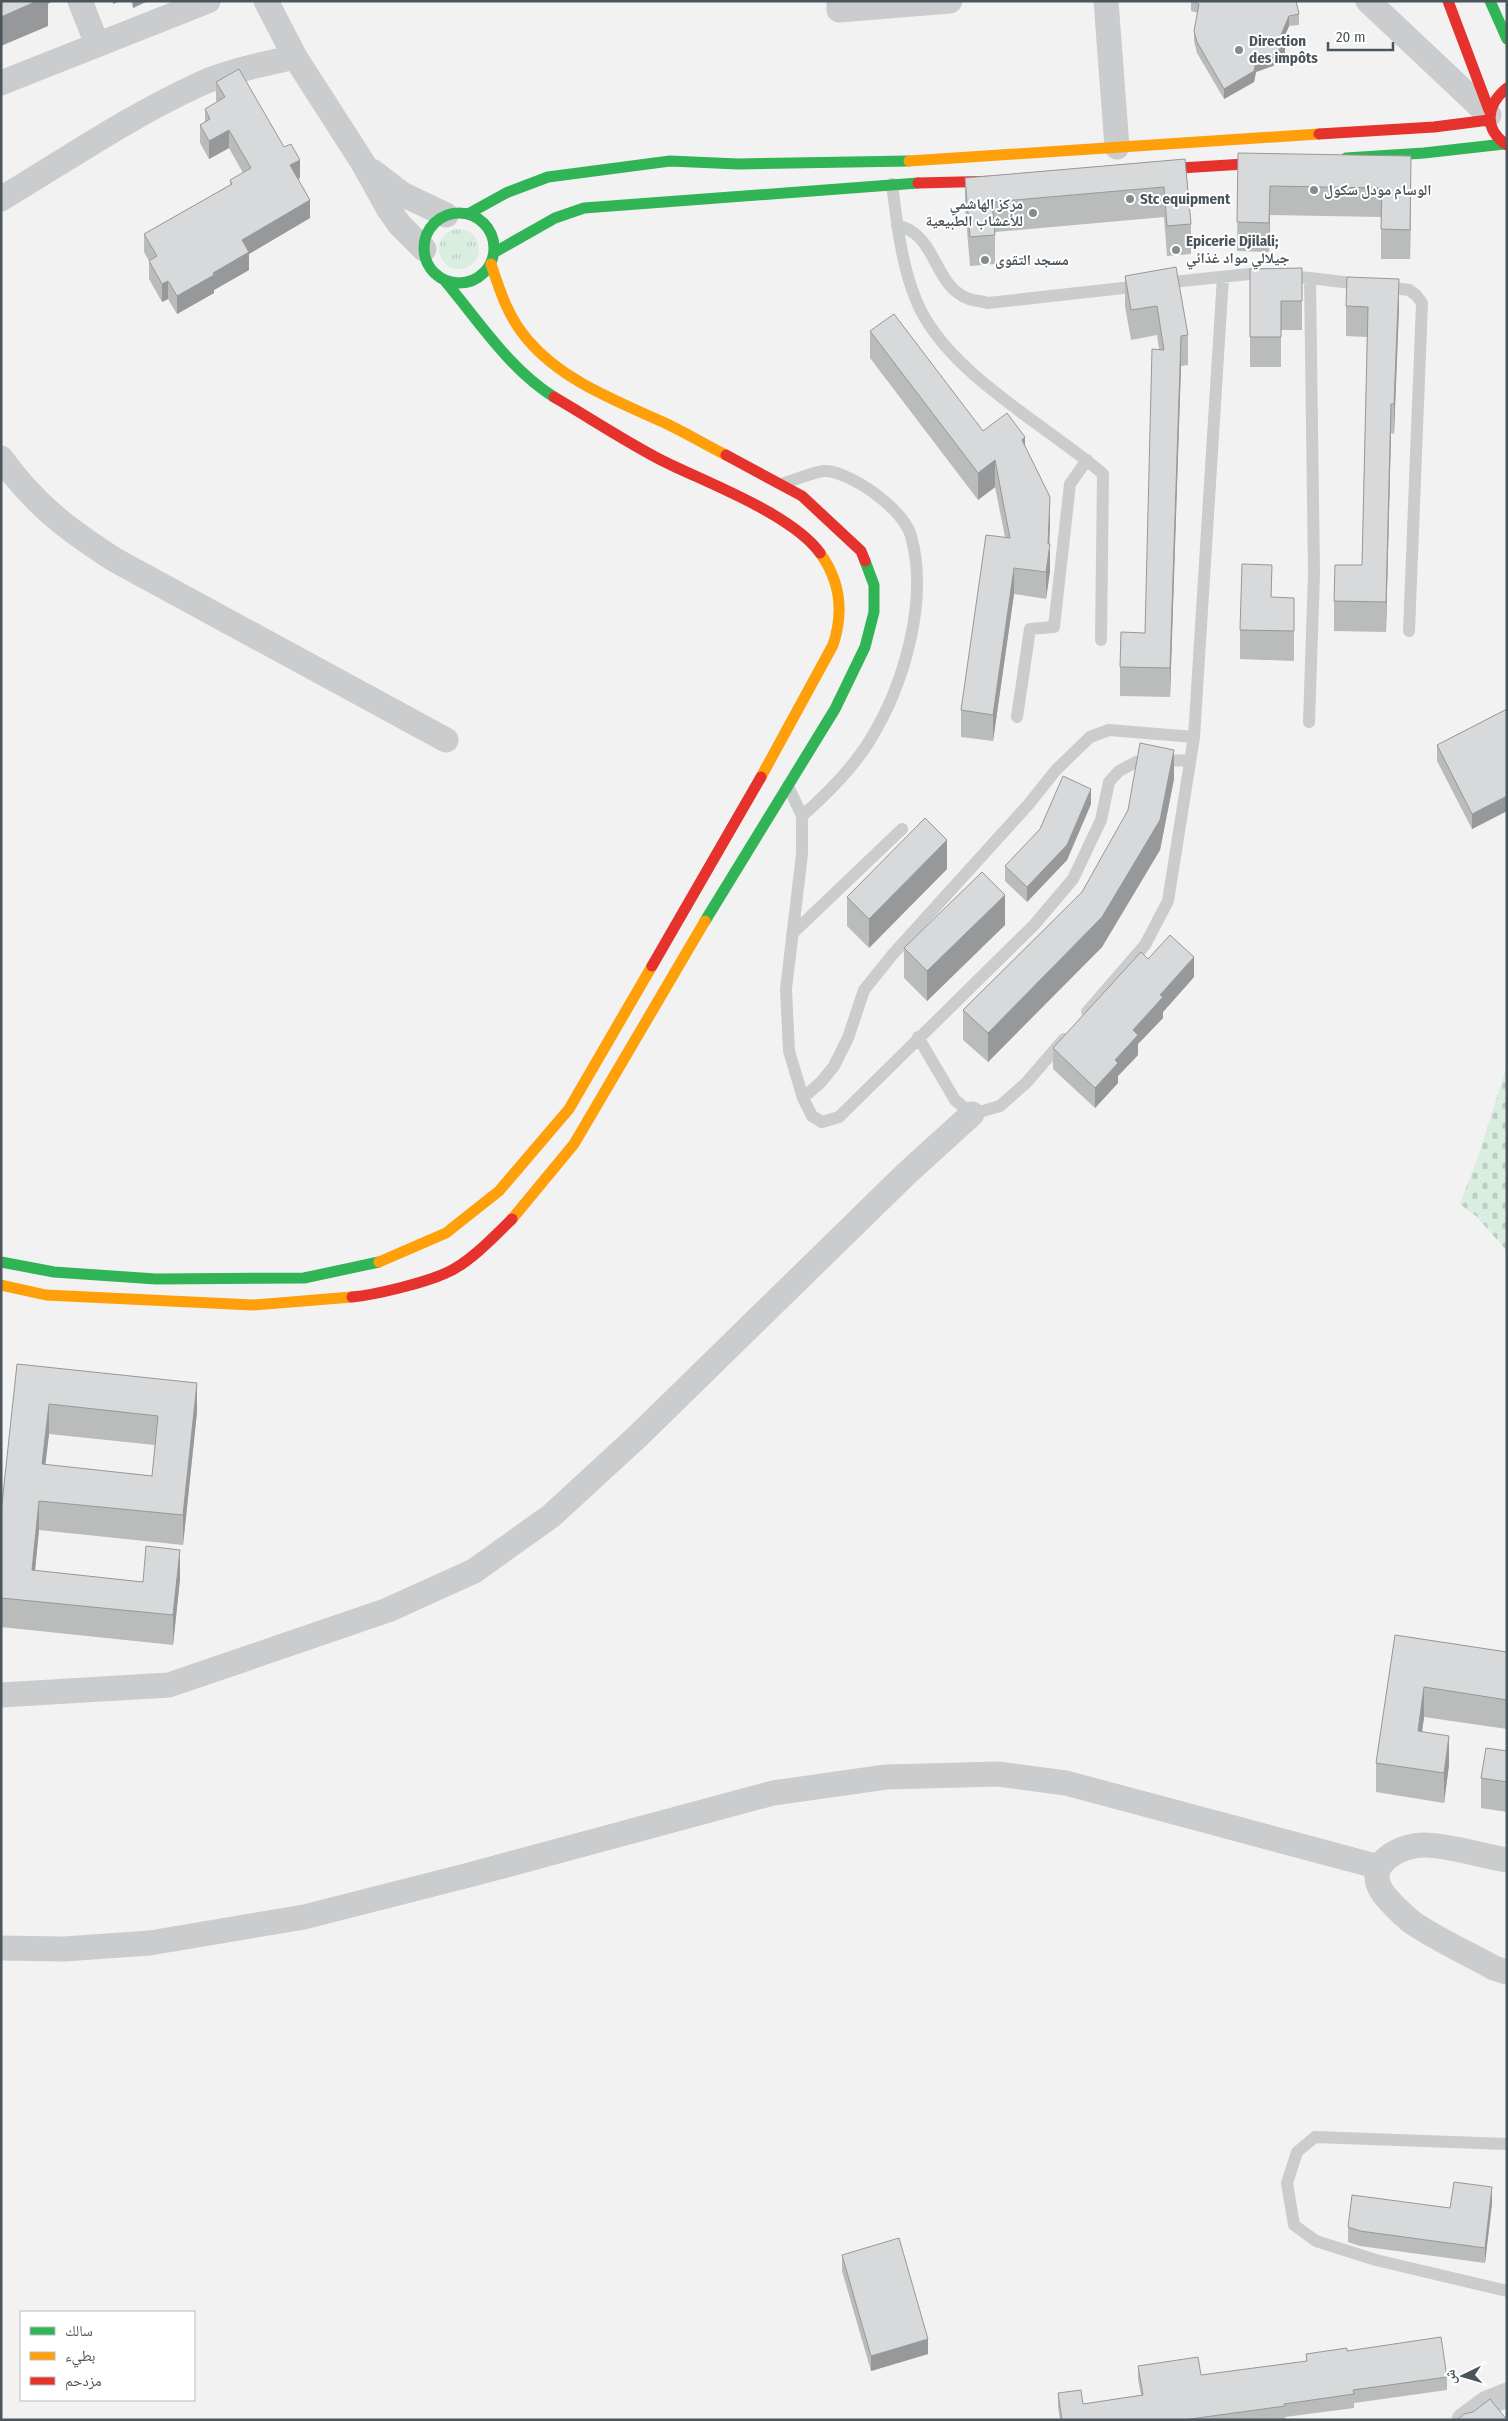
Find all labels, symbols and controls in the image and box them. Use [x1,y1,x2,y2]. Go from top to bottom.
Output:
scale bar [1328,20,1393,52]
text: 20 m [1336,28,1366,46]
place label: Direction des impôts [1249,32,1318,67]
marker: Direction des impôts [1233,44,1245,56]
place label: الوسام مودل سكول [1324,181,1432,200]
marker: الوسام مودل سكول [1308,184,1320,196]
place label: Stc equipment [1140,190,1231,208]
marker: Stc equipment [1124,193,1136,205]
place label: مركز الهاشمي للأعشاب الطبيعية [926,195,1023,230]
marker: مركز الهاشمي للأعشاب الطبيعية [1027,207,1039,219]
place label: Epicerie Djilali; جيلالي مواد غذائي [1186,232,1290,270]
marker: Epicerie Djilali; جيلالي مواد غذائي [1170,244,1182,256]
place label: مسجد التقوى [995,251,1069,269]
marker: مسجد التقوى [979,254,991,266]
legend [20,2311,195,2401]
text: سالك [65,2322,93,2340]
text: بطيء [65,2347,95,2368]
north arrow [1438,2351,1488,2401]
text: ش [1441,2369,1460,2385]
text: مزدحم [65,2372,102,2391]

